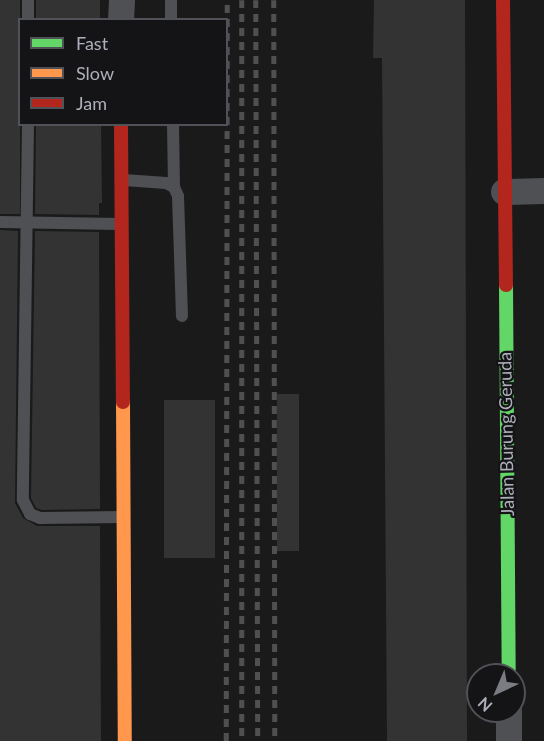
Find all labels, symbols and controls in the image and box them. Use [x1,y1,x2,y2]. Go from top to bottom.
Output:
legend [18,18,228,126]
text: Fast [76,32,108,54]
text: Slow [76,62,114,84]
text: Jam [76,92,107,114]
street label: Jalan Burung Geruda [494,352,518,516]
north arrow [466,663,526,723]
text: N [474,694,496,716]

